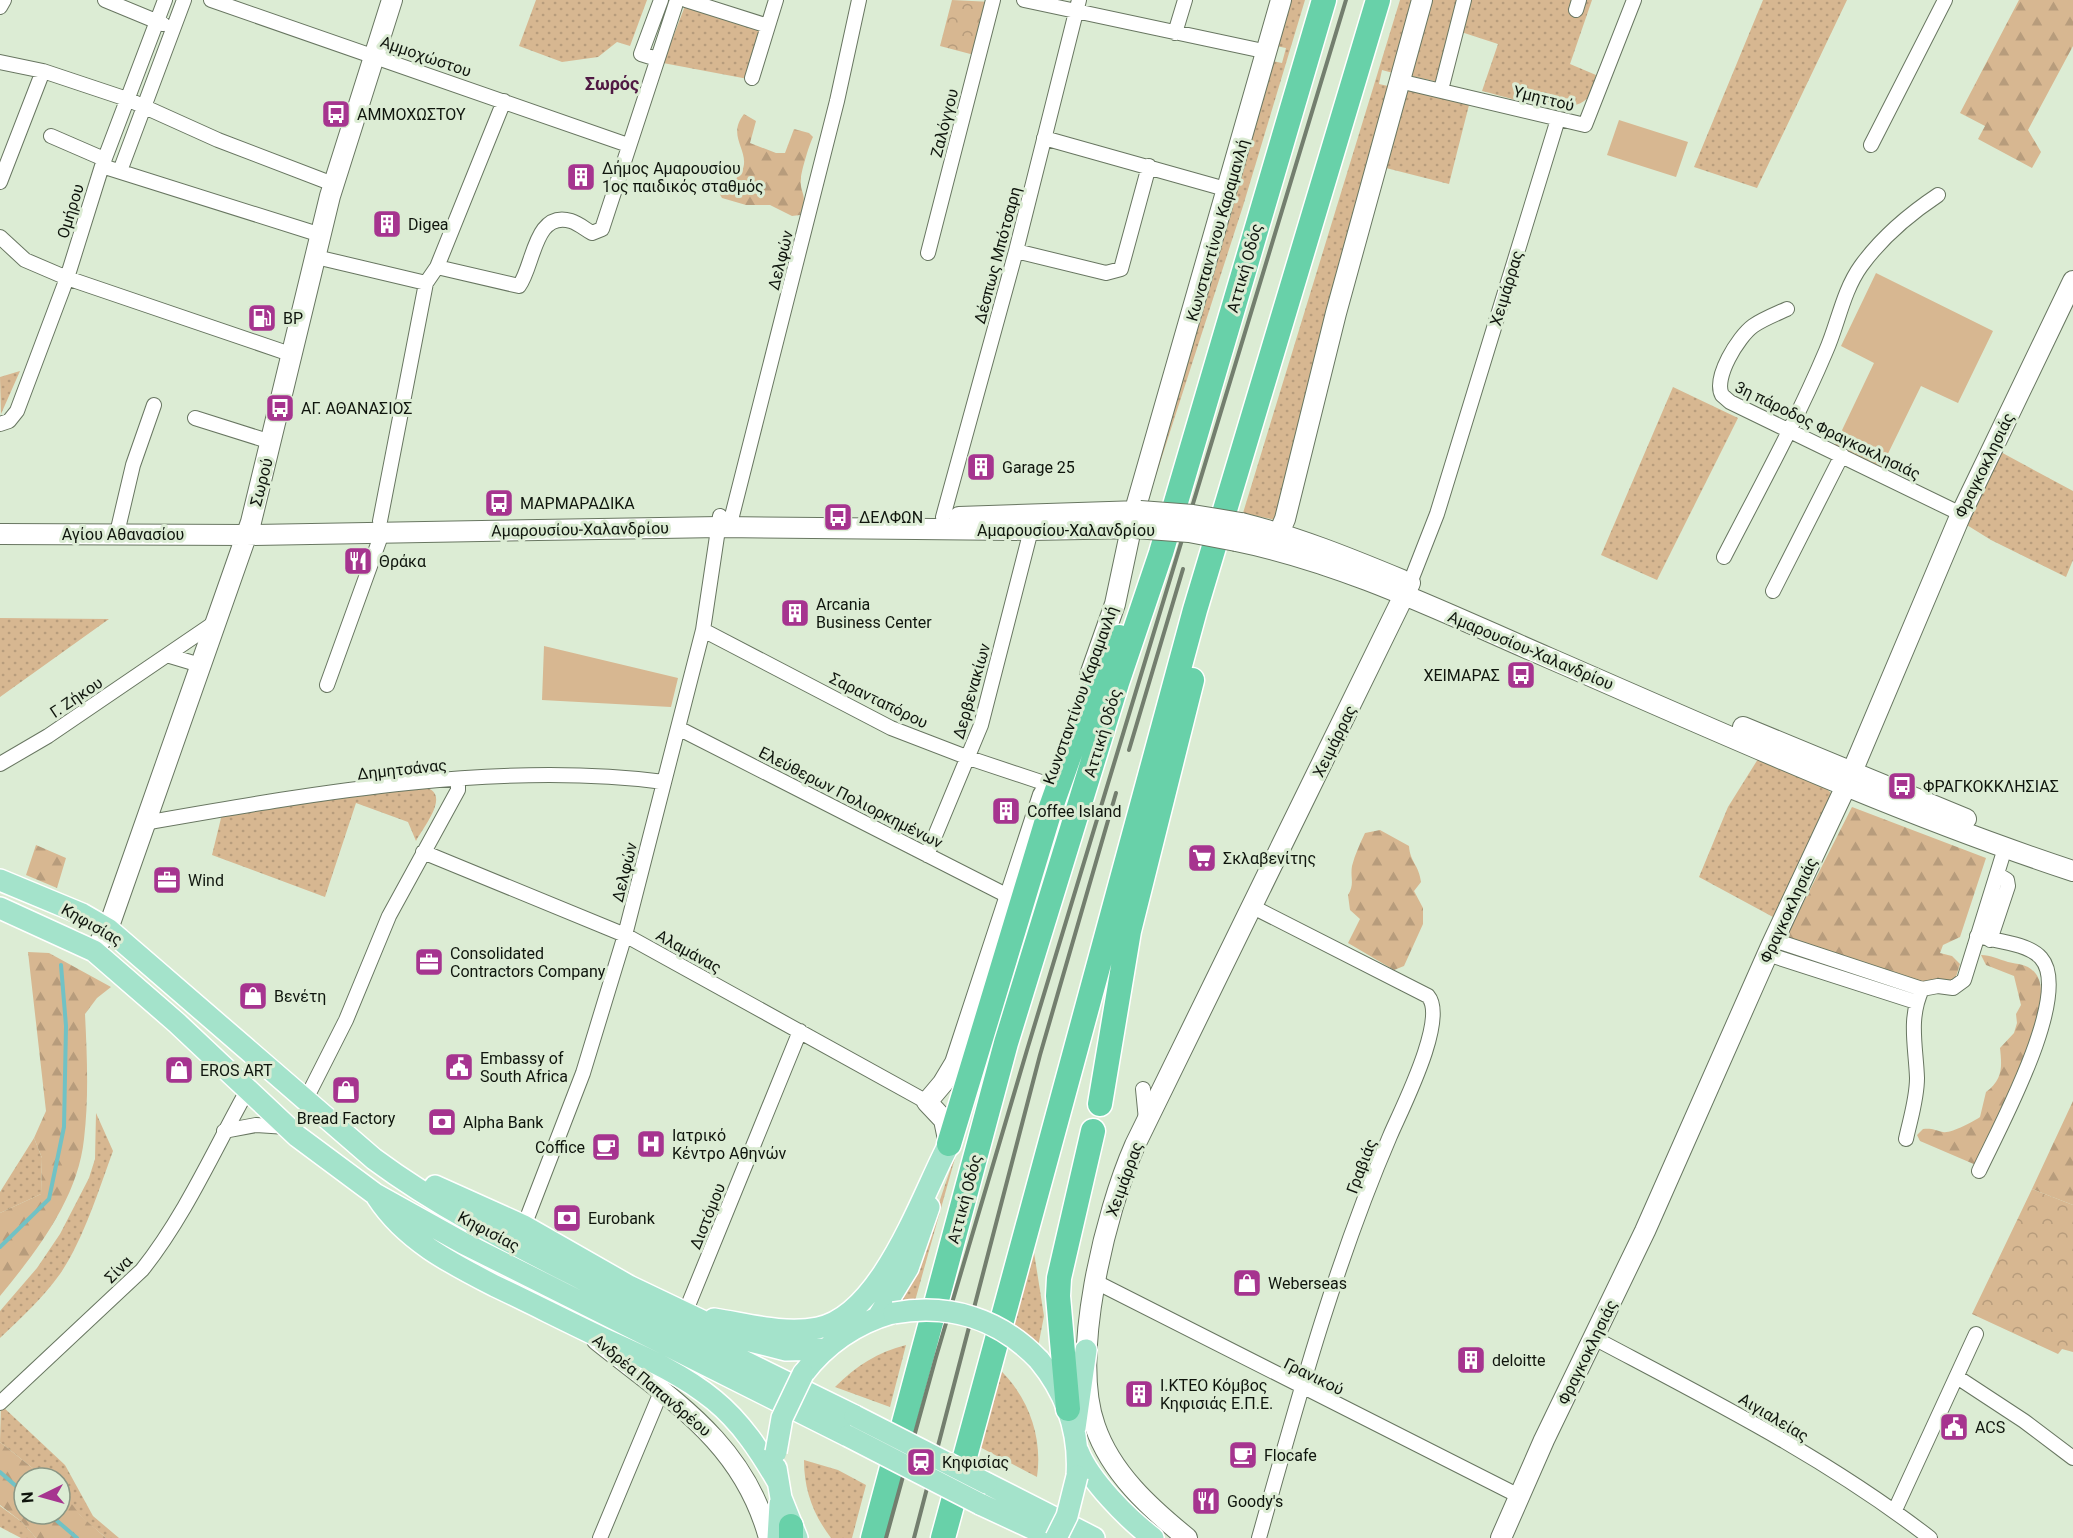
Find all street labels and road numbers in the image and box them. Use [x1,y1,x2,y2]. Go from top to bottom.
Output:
street label: Αμμοχώστου [378,32,474,81]
street label: Υμηττού [1511,82,1576,115]
street label: Ζαλόγγου [927,87,962,160]
street label: Κωνσταντίνου Καραμανλή [1182,137,1253,323]
street label: Ομήρου [53,182,88,241]
street label: Δέσπως Μπότσαρη [970,185,1025,326]
street label: Αττική Οδός [1223,221,1266,315]
street label: Δελφών [764,228,797,292]
street label: Χειμάρρας [1486,248,1527,328]
street label: 3η πάροδος Φραγκοκλησιάς [1732,377,1924,484]
street label: Φραγκοκλησιάς [1951,410,2018,521]
street label: Σωρού [246,456,277,508]
street label: Αμαρουσίου-Χαλανδρίου [491,518,669,541]
street label: Αμαρουσίου-Χαλανδρίου [977,521,1155,540]
street label: Αγίου Αθανασίου [62,525,184,544]
street label: Κωνσταντίνου Καραμανλή [1039,603,1122,787]
street label: Αμαρουσίου-Χαλανδρίου [1445,607,1616,694]
street label: Δερβενακίων [949,641,994,741]
street label: Σαρανταπόρου [827,668,931,732]
street label: Γ. Ζήκου [46,673,106,722]
street label: Αττική Οδός [1080,687,1125,780]
street label: Χειμάρρας [1309,702,1360,780]
street label: Ελεύθερων Πολιορκημένων [756,743,946,852]
street label: Δημητσάνας [356,755,448,784]
street label: Δελφών [608,840,641,904]
street label: Φραγκοκλησιάς [1756,854,1821,966]
street label: Κηφισίας [58,899,126,949]
street label: Αλαμάνας [653,926,725,977]
street label: Γραβιάς [1342,1136,1381,1196]
street label: Χειμάρρας [1102,1139,1147,1219]
street label: Αττική Οδός [943,1152,986,1246]
street label: Διστόμου [686,1180,729,1252]
street label: Κηφισίας [455,1207,523,1256]
street label: Σίνα [101,1252,136,1287]
street label: Φραγκοκλησιάς [1554,1297,1621,1408]
street label: Ανδρέα Παπανδρέου [589,1330,715,1440]
street label: Γρανικού [1281,1354,1347,1399]
street label: Αιγιαλείας [1735,1389,1812,1446]

